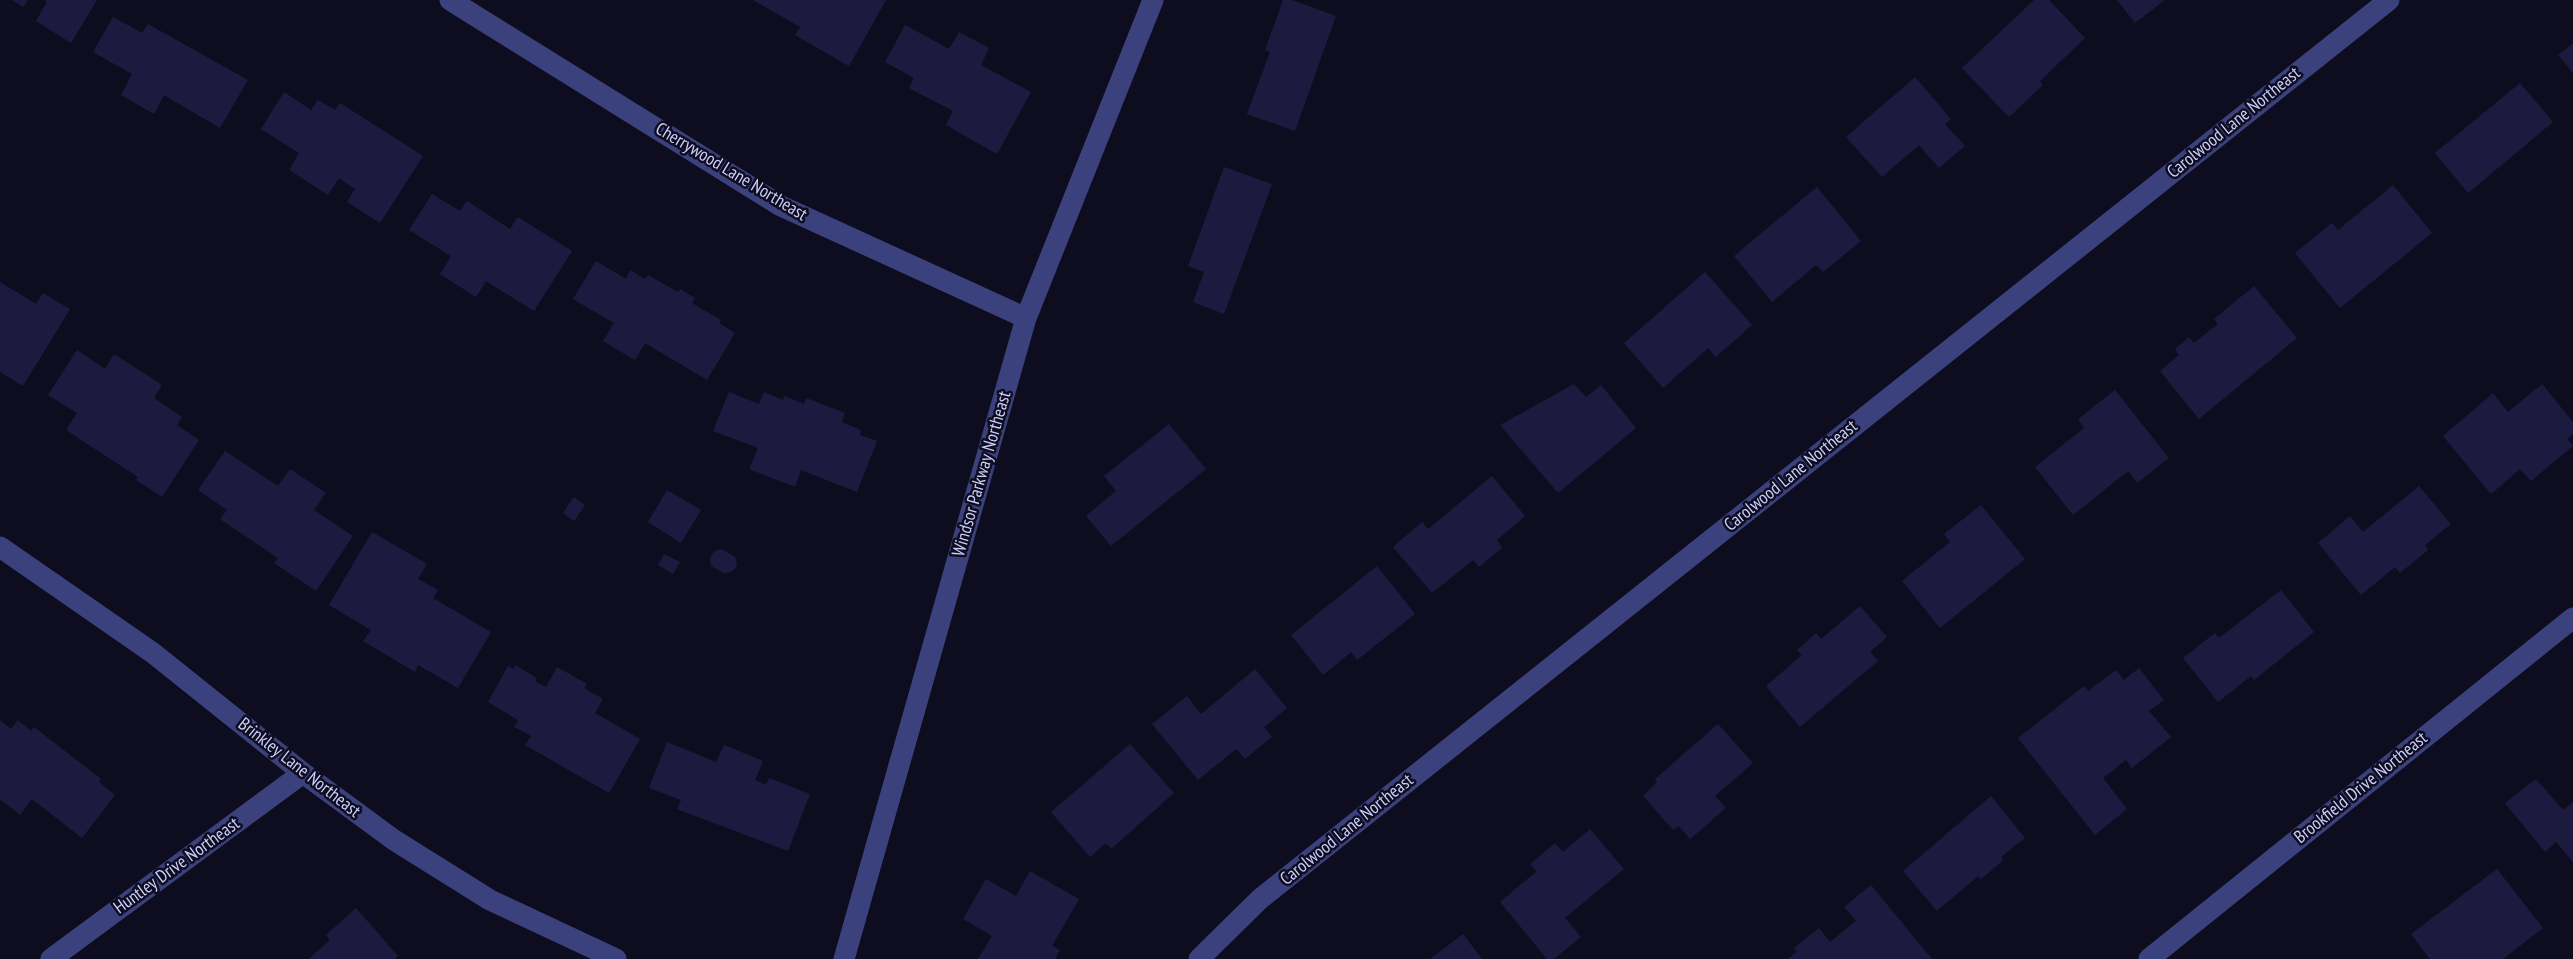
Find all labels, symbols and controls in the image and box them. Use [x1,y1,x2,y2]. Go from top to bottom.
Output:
street label: Carolwood Lane Northeast [2163,63,2305,183]
street label: Cherrywood Lane Northeast [651,118,811,226]
street label: Windsor Parkway Northeast [948,389,1016,559]
street label: Carolwood Lane Northeast [1720,416,1862,536]
street label: Brinkley Lane Northeast [234,714,364,822]
street label: Brookfield Drive Northeast [2290,728,2432,848]
street label: Carolwood Lane Northeast [1276,770,1418,890]
street label: Huntley Drive Northeast [110,813,244,919]

